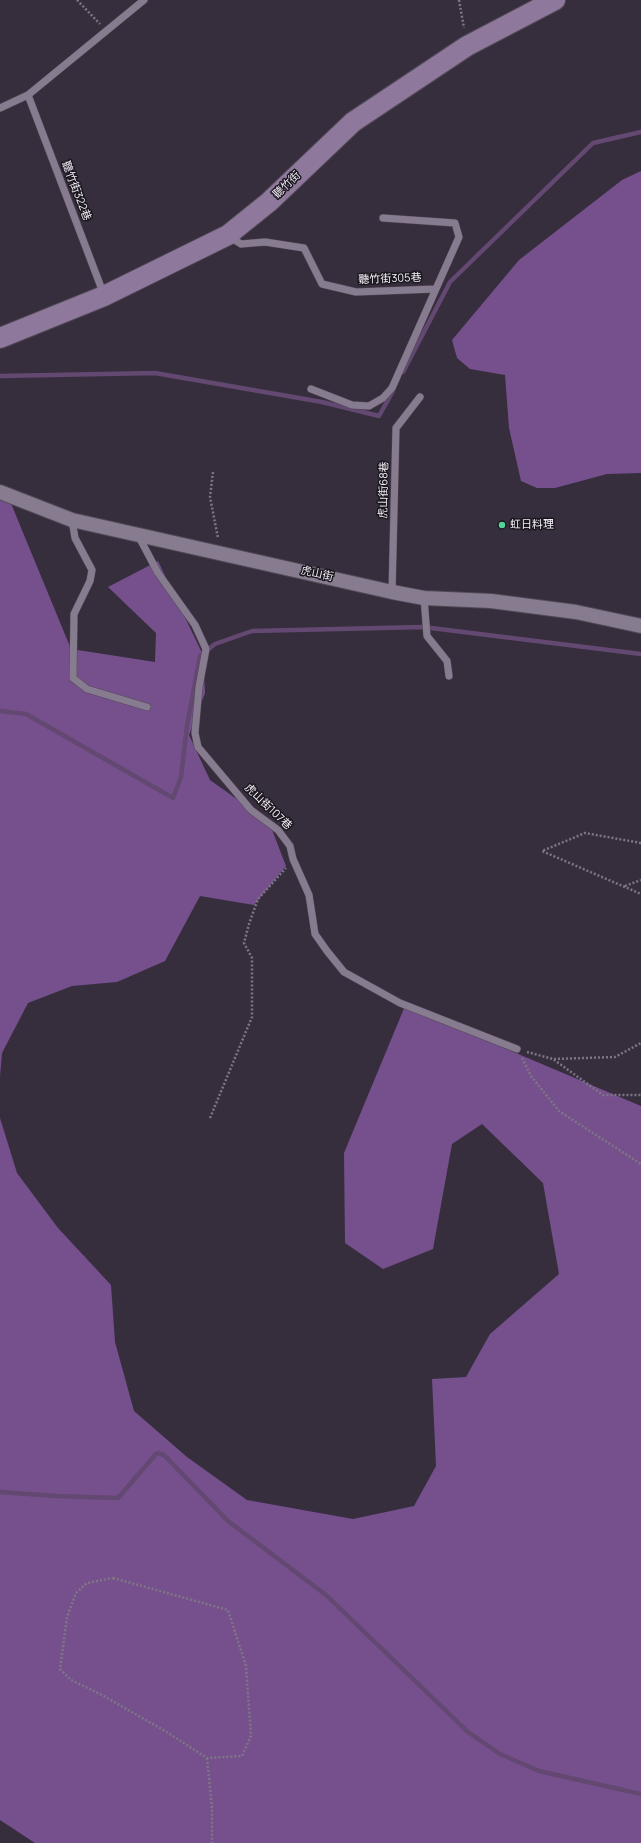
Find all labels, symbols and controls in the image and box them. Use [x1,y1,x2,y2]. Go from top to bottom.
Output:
street label: 聽竹街322巷 [59,159,93,223]
street label: 聽竹街 [271,169,303,201]
street label: 聽竹街305巷 [358,271,422,287]
street label: 虎山街68巷 [377,461,391,519]
place label: 虹日料理 [510,518,554,532]
marker: 虹日料理 [497,520,507,530]
street label: 虎山街 [299,564,335,584]
street label: 虎山街107巷 [242,781,294,833]

